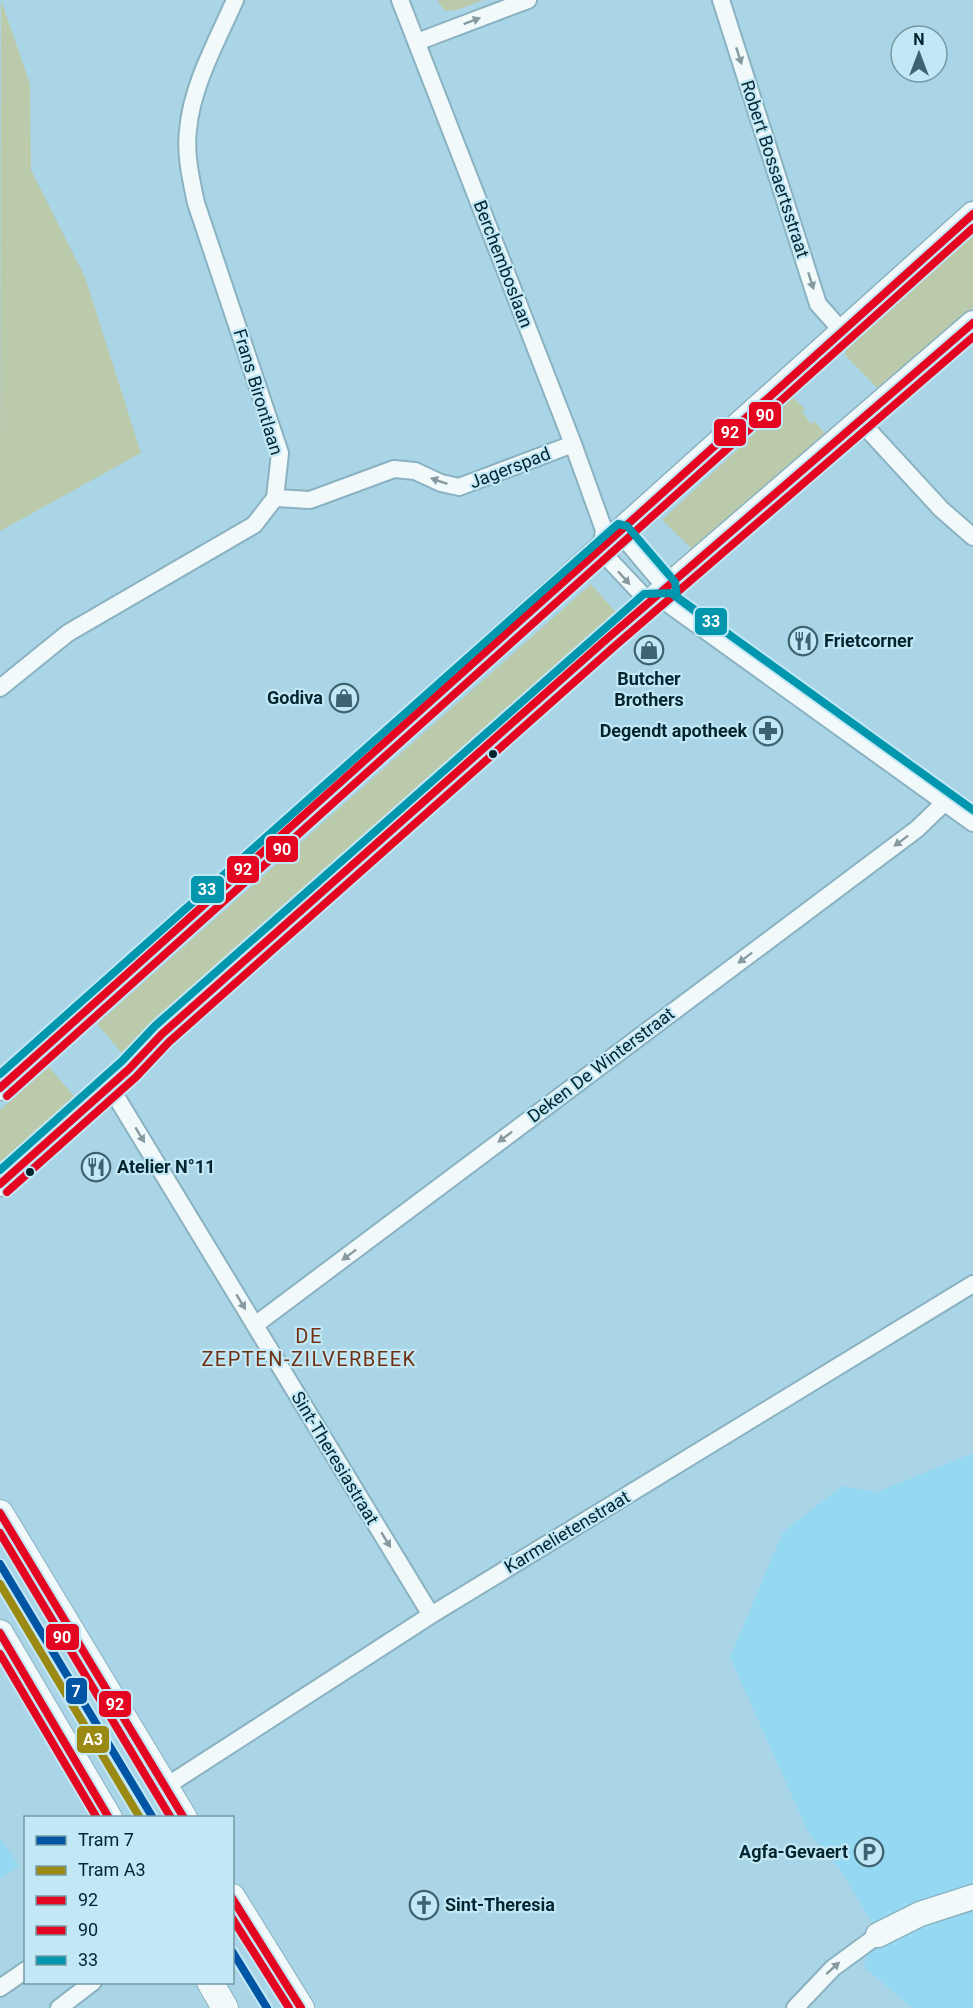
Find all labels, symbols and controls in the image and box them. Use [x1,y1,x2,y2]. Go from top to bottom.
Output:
one-way arrow [463,16,481,26]
north arrow [889,24,949,84]
text: N [913,30,925,49]
one-way arrow [735,47,744,65]
street label: Robert Bossaertsstraat [737,77,814,260]
street label: Berchemboslaan [469,197,537,331]
one-way arrow [807,272,816,290]
street label: Frans Birontlaan [229,326,288,457]
line badge: 90 [748,401,782,429]
text: 90 [756,406,774,425]
line badge: 92 [713,418,747,447]
text: 92 [721,423,739,442]
street label: Jagerspad [466,443,553,493]
one-way arrow [430,476,448,486]
one-way arrow [617,570,631,585]
line badge: 33 [694,607,728,636]
text: 33 [702,612,720,631]
restaurant icon: Frietcorner [787,625,819,657]
place label: Frietcorner [824,630,914,651]
shop icon: Butcher Brothers [633,634,665,666]
place label: Butcher Brothers [614,668,684,710]
shop icon: Godiva [328,682,360,714]
place label: Godiva [267,687,323,708]
pharmacy icon: Degendt apotheek [752,715,784,747]
place label: Degendt apotheek [600,720,747,741]
unlabelled marker [487,748,499,760]
one-way arrow [894,834,909,846]
line badge: 90 [265,835,299,863]
text: 90 [273,840,291,859]
line badge: 92 [226,855,260,884]
text: 92 [234,860,252,879]
line badge: 33 [190,875,225,904]
text: 33 [198,880,216,899]
one-way arrow [738,951,753,963]
street label: Deken De Winterstraat [523,1002,678,1127]
one-way arrow [134,1127,145,1143]
one-way arrow [497,1131,513,1144]
restaurant icon: Atelier N°11 [80,1151,112,1183]
place label: Atelier N°11 [117,1156,215,1177]
unlabelled marker [24,1166,36,1178]
one-way arrow [342,1248,357,1260]
one-way arrow [235,1294,246,1310]
district label: DE ZEPTEN-ZILVERBEEK [201,1324,417,1371]
street label: Sint-Theresiastraat [287,1387,383,1528]
street label: Karmelietenstraat [500,1486,633,1577]
one-way arrow [380,1532,391,1548]
line badge: 90 [45,1623,80,1651]
text: 90 [53,1628,71,1647]
line badge: 7 [65,1677,88,1705]
text: 7 [71,1682,81,1701]
line badge: 92 [98,1690,132,1718]
text: 92 [106,1695,124,1714]
line badge: A3 [76,1725,110,1754]
text: A3 [83,1730,103,1749]
legend [24,1816,234,1984]
text: Tram 7 [78,1829,134,1850]
parking icon: Agfa-Gevaert [853,1836,885,1868]
place label: Agfa-Gevaert [739,1841,848,1862]
text: Tram A3 [78,1859,146,1880]
text: 92 [78,1889,98,1910]
church icon: Sint-Theresia [408,1889,440,1921]
place label: Sint-Theresia [445,1894,555,1915]
text: 90 [78,1919,98,1940]
text: 33 [78,1949,98,1970]
one-way arrow [826,1961,841,1975]

